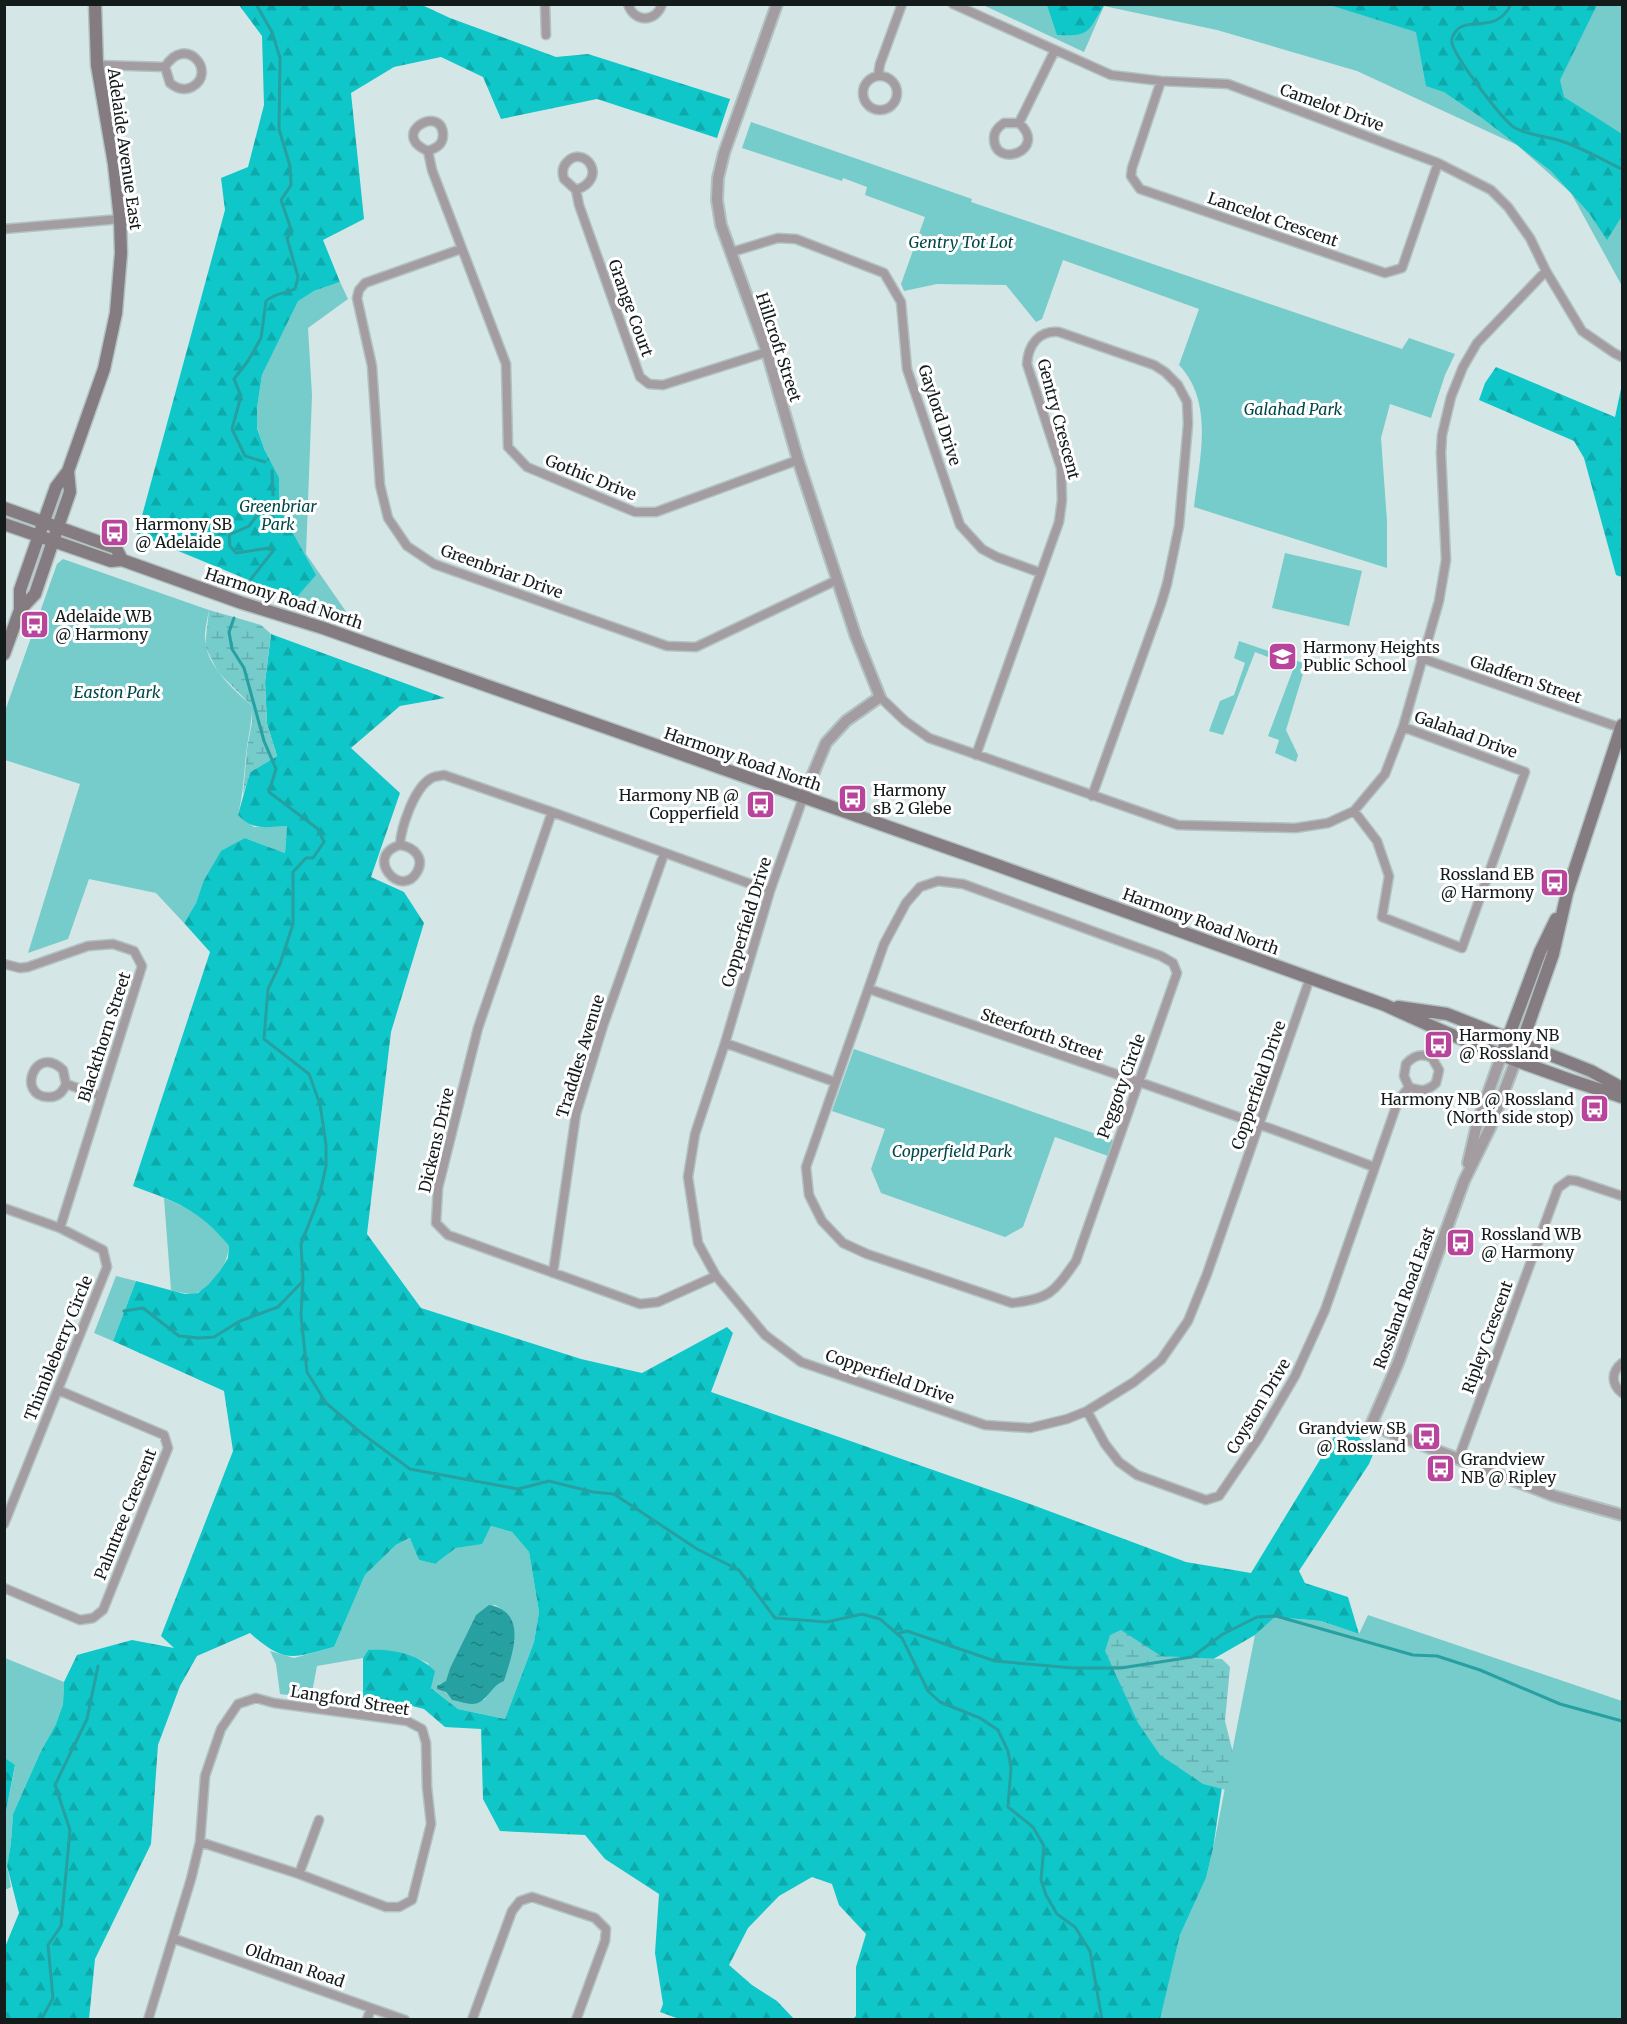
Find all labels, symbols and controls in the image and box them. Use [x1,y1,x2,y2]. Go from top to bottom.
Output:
street label: Adelaide Avenue East [104,66,146,232]
street label: Camelot Drive [1277,79,1387,135]
street label: Lancelot Crescent [1205,187,1341,251]
park label: Gentry Tot Lot [909,232,1014,252]
street label: Grange Court [604,257,658,360]
street label: Hillcroft Street [752,290,806,405]
street label: Gentry Crescent [1033,357,1085,482]
street label: Gaylord Drive [914,362,966,468]
park label: Galahad Park [1244,399,1343,419]
street label: Gothic Drive [543,450,639,504]
park label: Greenbriar Park [239,496,317,534]
place label: Harmony SB @ Adelaide [135,514,232,552]
bus stop icon: Harmony SB @ Adelaide [98,517,130,549]
street label: Greenbriar Drive [438,540,566,602]
street label: Harmony Road North [202,563,366,633]
place label: Adelaide WB @ Harmony [54,606,152,644]
bus stop icon: Adelaide WB @ Harmony [18,609,50,641]
place label: Harmony Heights Public School [1303,637,1440,675]
school or university icon: Harmony Heights Public School [1266,640,1298,672]
street label: Gladfern Street [1468,651,1585,708]
park label: Easton Park [74,682,161,702]
street label: Galahad Drive [1412,706,1520,762]
street label: Harmony Road North [662,723,825,795]
place label: Harmony sB 2 Glebe [873,780,951,818]
bus stop icon: Harmony sB 2 Glebe [836,783,868,815]
place label: Harmony NB @ Copperfield [619,785,739,823]
bus stop icon: Harmony NB @ Copperfield [744,788,776,820]
street label: Copperfield Drive [717,855,775,989]
place label: Rossland EB @ Harmony [1440,864,1535,902]
bus stop icon: Rossland EB @ Harmony [1539,867,1571,899]
street label: Harmony Road North [1120,883,1282,959]
street label: Blackthorn Street [74,969,135,1105]
street label: Traddles Avenue [552,992,608,1120]
street label: Steerforth Street [978,1004,1107,1065]
street label: Copperfield Drive [1227,1018,1289,1152]
place label: Harmony NB @ Rossland [1459,1025,1559,1063]
bus stop icon: Harmony NB @ Rossland [1422,1028,1454,1060]
street label: Peggoty Circle [1093,1031,1149,1141]
street label: Dickens Drive [414,1086,458,1194]
place label: Harmony NB @ Rossland (North side stop) [1380,1089,1574,1127]
bus stop icon: Harmony NB @ Rossland (North side stop) [1579,1092,1611,1124]
park label: Copperfield Park [892,1141,1012,1161]
street label: Rossland Road East [1369,1224,1439,1372]
place label: Rossland WB @ Harmony [1481,1224,1582,1262]
bus stop icon: Rossland WB @ Harmony [1444,1227,1476,1259]
street label: Thimbleberry Circle [20,1272,96,1424]
street label: Ripley Crescent [1457,1277,1517,1396]
street label: Copperfield Drive [823,1345,957,1407]
street label: Coyston Drive [1222,1355,1294,1457]
place label: Grandview SB @ Rossland [1299,1418,1406,1456]
bus stop icon: Grandview SB @ Rossland [1411,1421,1443,1453]
street label: Palmtree Crescent [90,1445,161,1582]
place label: Grandview NB @ Ripley [1461,1449,1557,1487]
bus stop icon: Grandview NB @ Ripley [1424,1452,1456,1484]
street label: Langford Street [289,1681,412,1719]
street label: Oldman Road [243,1939,348,1991]

